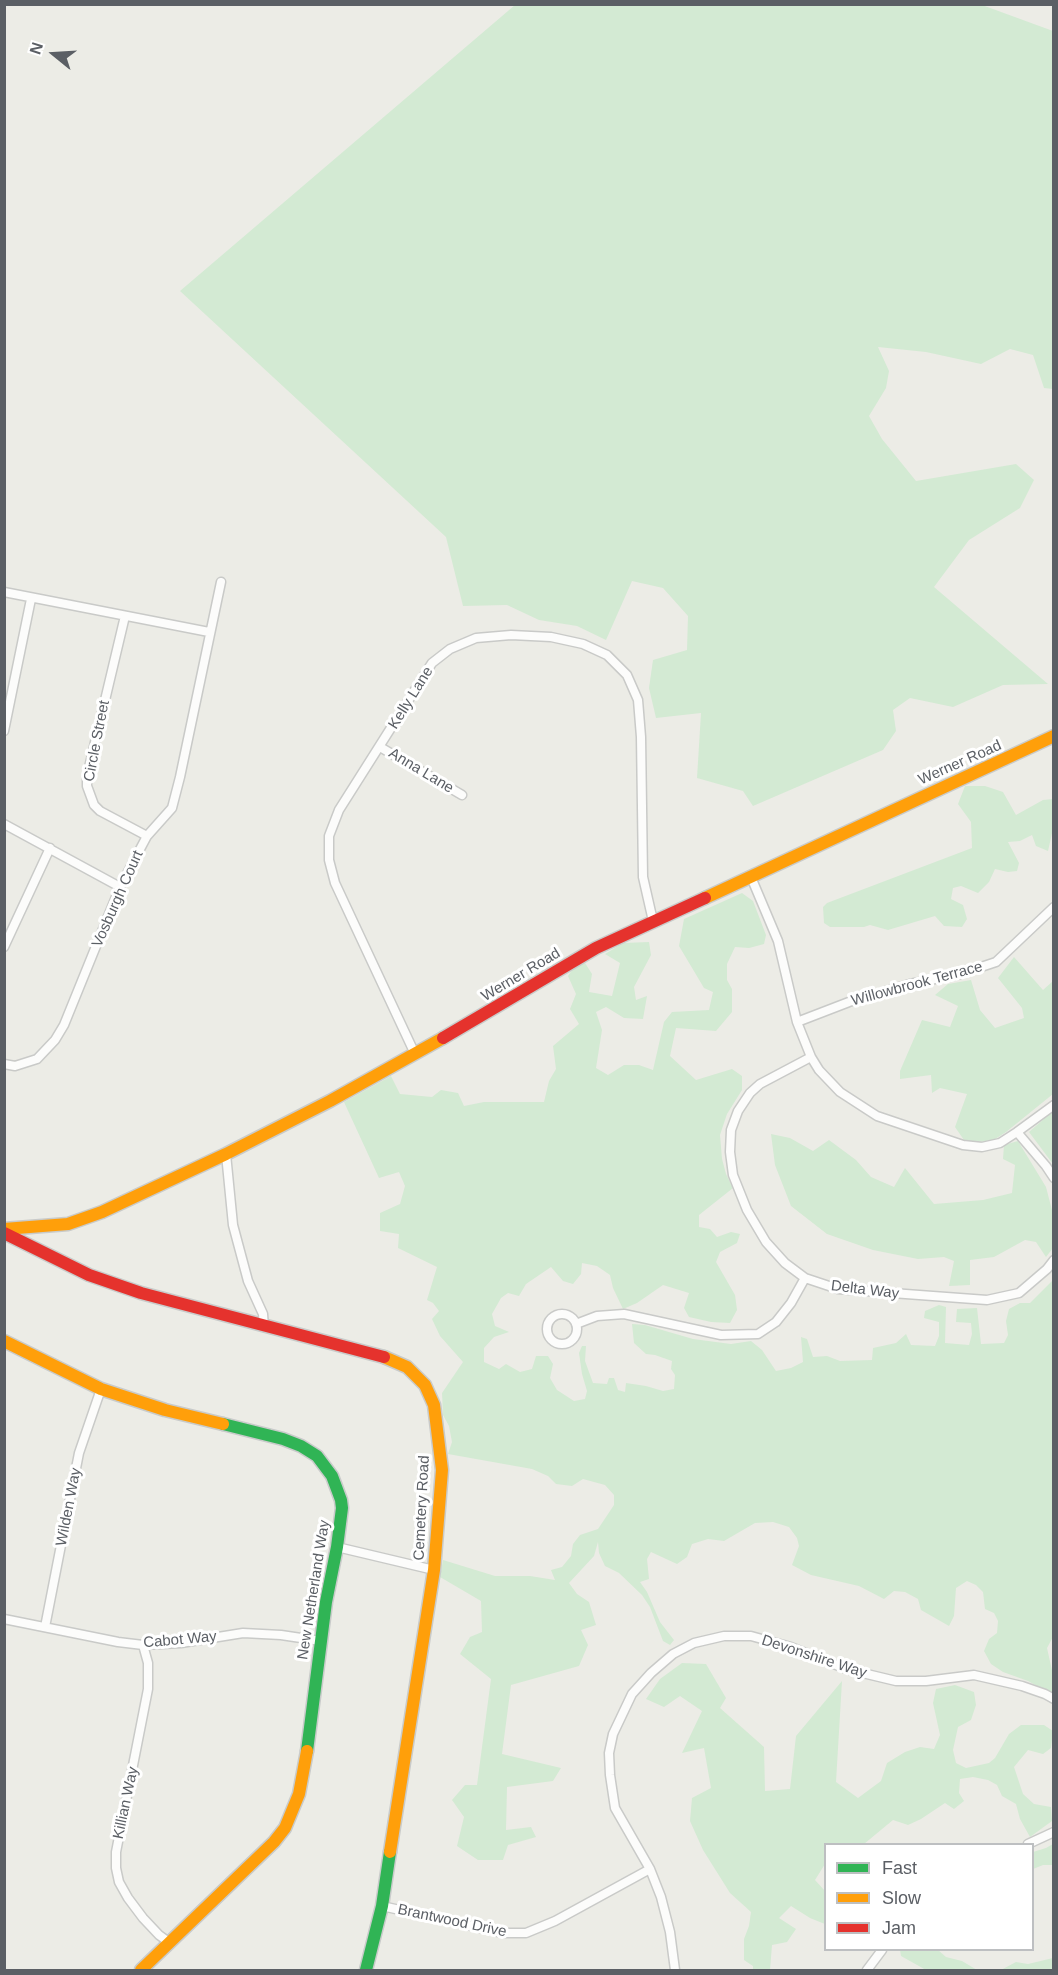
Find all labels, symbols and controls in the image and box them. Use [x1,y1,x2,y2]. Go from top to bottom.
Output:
north arrow [24,24,84,84]
text: N [27,40,46,56]
street label: Kelly Lane [385,664,437,732]
street label: Circle Street [80,699,114,783]
street label: Werner Road [916,737,1004,789]
street label: Anna Lane [385,745,457,797]
street label: Vosburgh Court [89,848,147,950]
street label: Werner Road [478,944,564,1006]
street label: Willowbrook Terrace [849,958,985,1010]
street label: Delta Way [830,1277,900,1303]
street label: Cemetery Road [410,1455,434,1561]
street label: Wilden Way [53,1466,85,1548]
street label: New Netherland Way [294,1519,334,1661]
street label: Cabot Way [143,1628,217,1652]
street label: Devonshire Way [759,1632,869,1682]
street label: Killian Way [110,1765,142,1841]
legend [824,1843,1034,1951]
text: Fast [882,1858,917,1878]
text: Slow [882,1888,921,1908]
street label: Brantwood Drive [396,1901,508,1941]
text: Jam [882,1918,916,1938]

